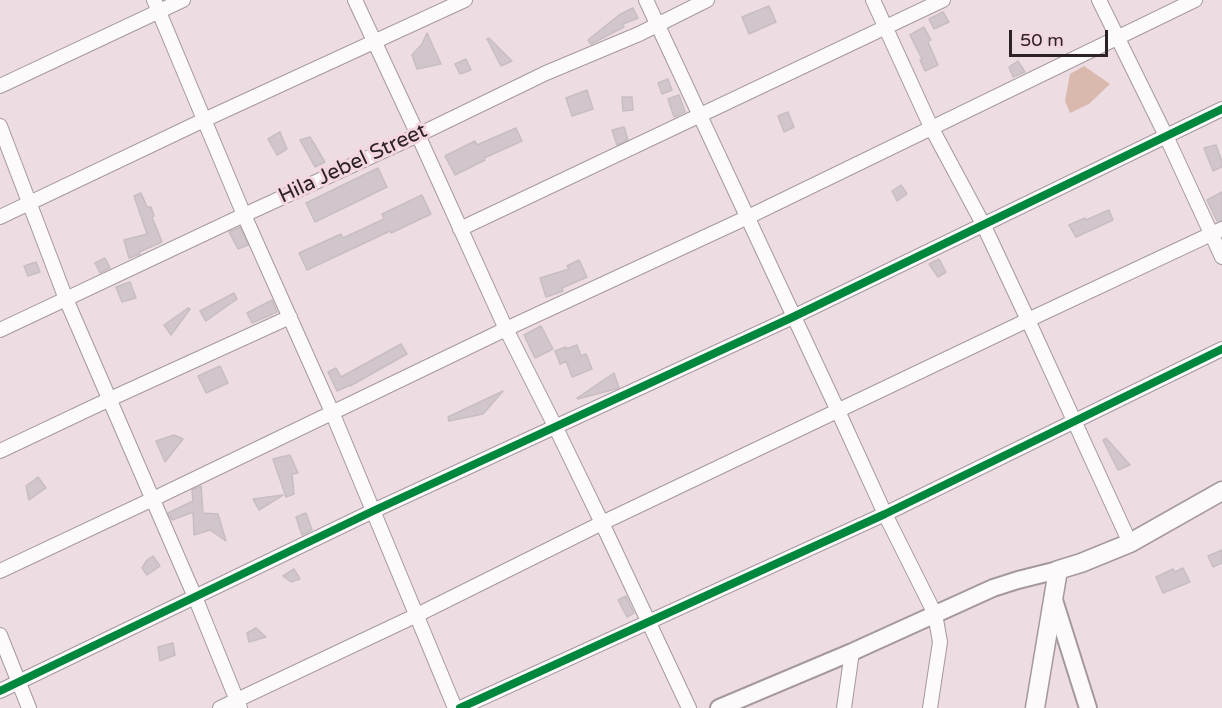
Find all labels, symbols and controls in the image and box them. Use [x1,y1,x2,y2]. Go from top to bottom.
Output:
scale bar [1012,18,1111,56]
text: 50 m [1020,29,1064,51]
street label: Hila Jebel Street [275,119,431,209]

